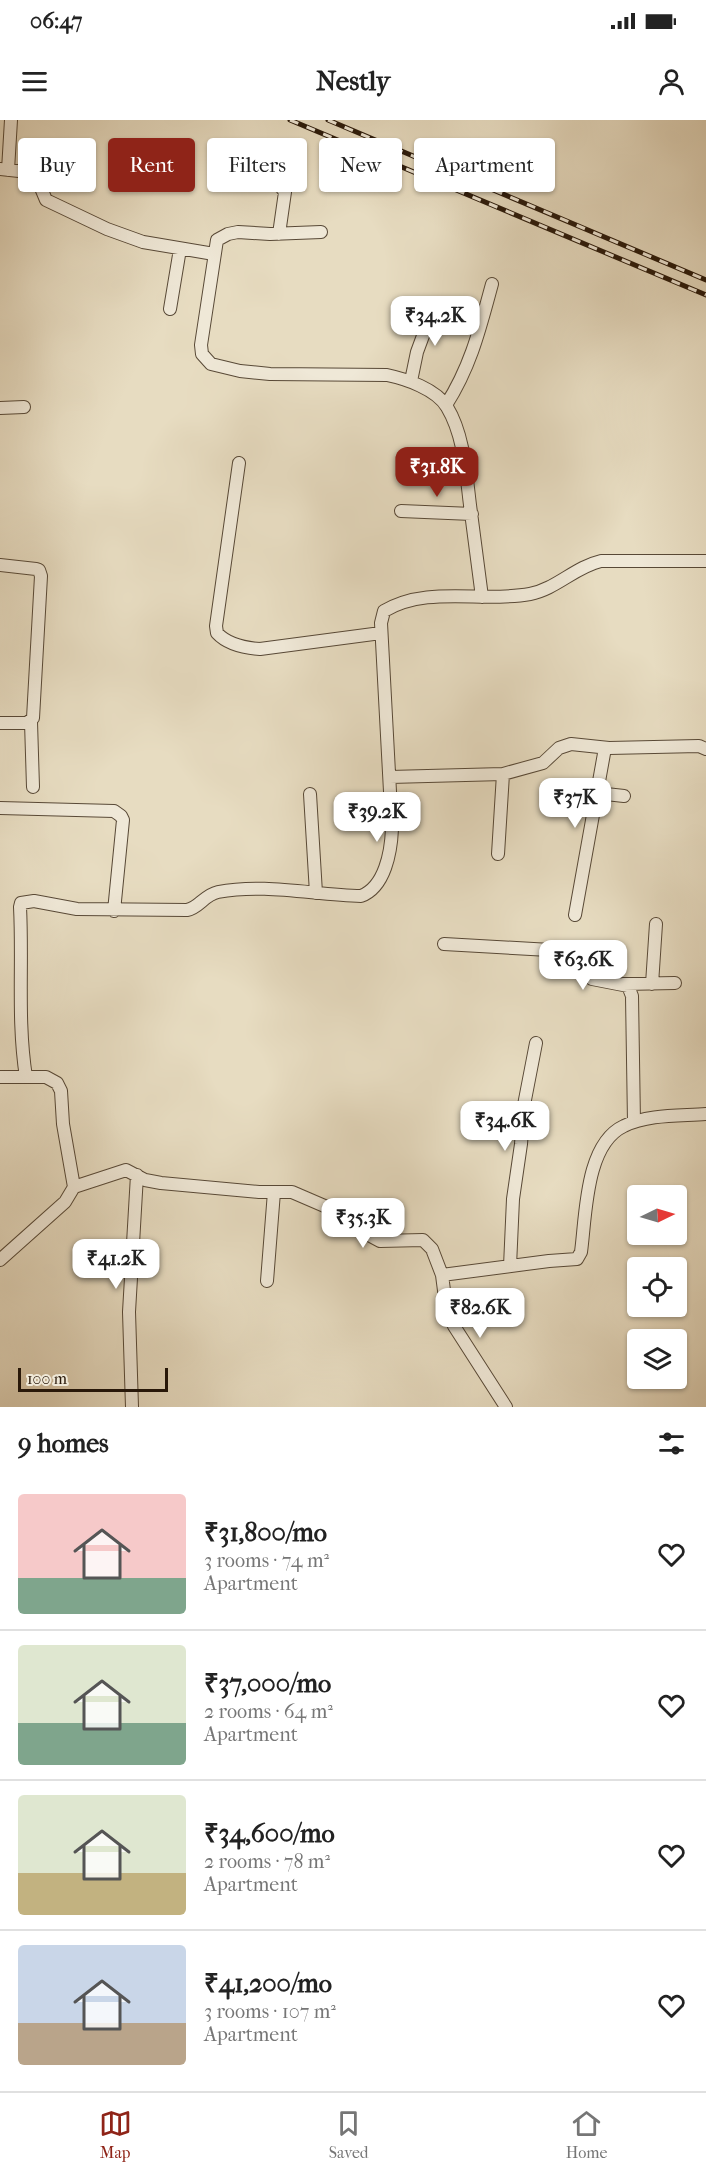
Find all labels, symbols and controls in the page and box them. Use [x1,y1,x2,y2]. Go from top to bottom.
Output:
text: 06:47 [30,8,82,34]
icon: menu [18,65,51,98]
text: Nestly [316,65,390,97]
icon: person [655,65,688,98]
chip: Buy [18,138,96,192]
chip: Rent [108,138,195,192]
chip: Filters [207,138,307,192]
chip: New [319,138,402,192]
chip: Apartment [414,138,555,192]
pin: ₹34.2K [386,296,484,347]
text: ₹34.2K [405,304,465,327]
pin: ₹31.8K [388,447,486,498]
text: ₹31.8K [409,455,465,478]
pin: ₹37K [539,778,611,829]
text: ₹37K [553,786,597,809]
pin: ₹39.2K [328,792,426,843]
text: ₹39.2K [348,800,406,823]
pin: ₹63.6K [534,940,632,991]
text: ₹63.6K [553,948,613,971]
pin: ₹34.6K [456,1101,554,1152]
text: ₹34.6K [474,1109,536,1132]
north arrow [627,1185,687,1245]
map controls [627,1185,687,1389]
pin: ₹35.3K [314,1198,412,1249]
text: ₹35.3K [336,1206,390,1229]
pin: ₹41.2K [67,1239,165,1290]
text: ₹41.2K [86,1247,146,1270]
button: locate [627,1257,687,1317]
pin: ₹82.6K [431,1288,529,1339]
text: ₹82.6K [450,1296,511,1319]
button: layers [627,1329,687,1389]
scale bar [18,1365,168,1392]
text: 100 m [27,1369,67,1388]
icon: filters [655,1427,688,1460]
text: 9 homes [18,1428,109,1459]
text: ₹31,800/mo [204,1517,327,1548]
icon: home [66,1518,138,1590]
icon: heart [655,1538,688,1571]
text: 3 rooms · 74 m² [204,1549,329,1572]
text: Apartment [204,1572,298,1595]
text: ₹37,000/mo [204,1668,331,1699]
icon: home [66,1669,138,1741]
icon: heart [655,1689,688,1722]
text: 2 rooms · 64 m² [204,1700,333,1723]
text: Apartment [204,1723,298,1746]
text: ₹34,600/mo [204,1818,335,1849]
icon: home [66,1819,138,1891]
icon: heart [655,1839,688,1872]
text: 2 rooms · 78 m² [204,1850,330,1873]
text: Apartment [204,1873,298,1896]
text: ₹41,200/mo [204,1968,332,1999]
icon: home [66,1969,138,2041]
icon: heart [655,1989,688,2022]
text: 3 rooms · 107 m² [204,2000,336,2023]
text: Apartment [204,2023,298,2046]
tab: Map [99,2107,132,2162]
tab: Saved [329,2107,369,2162]
tab: Home [566,2107,607,2162]

